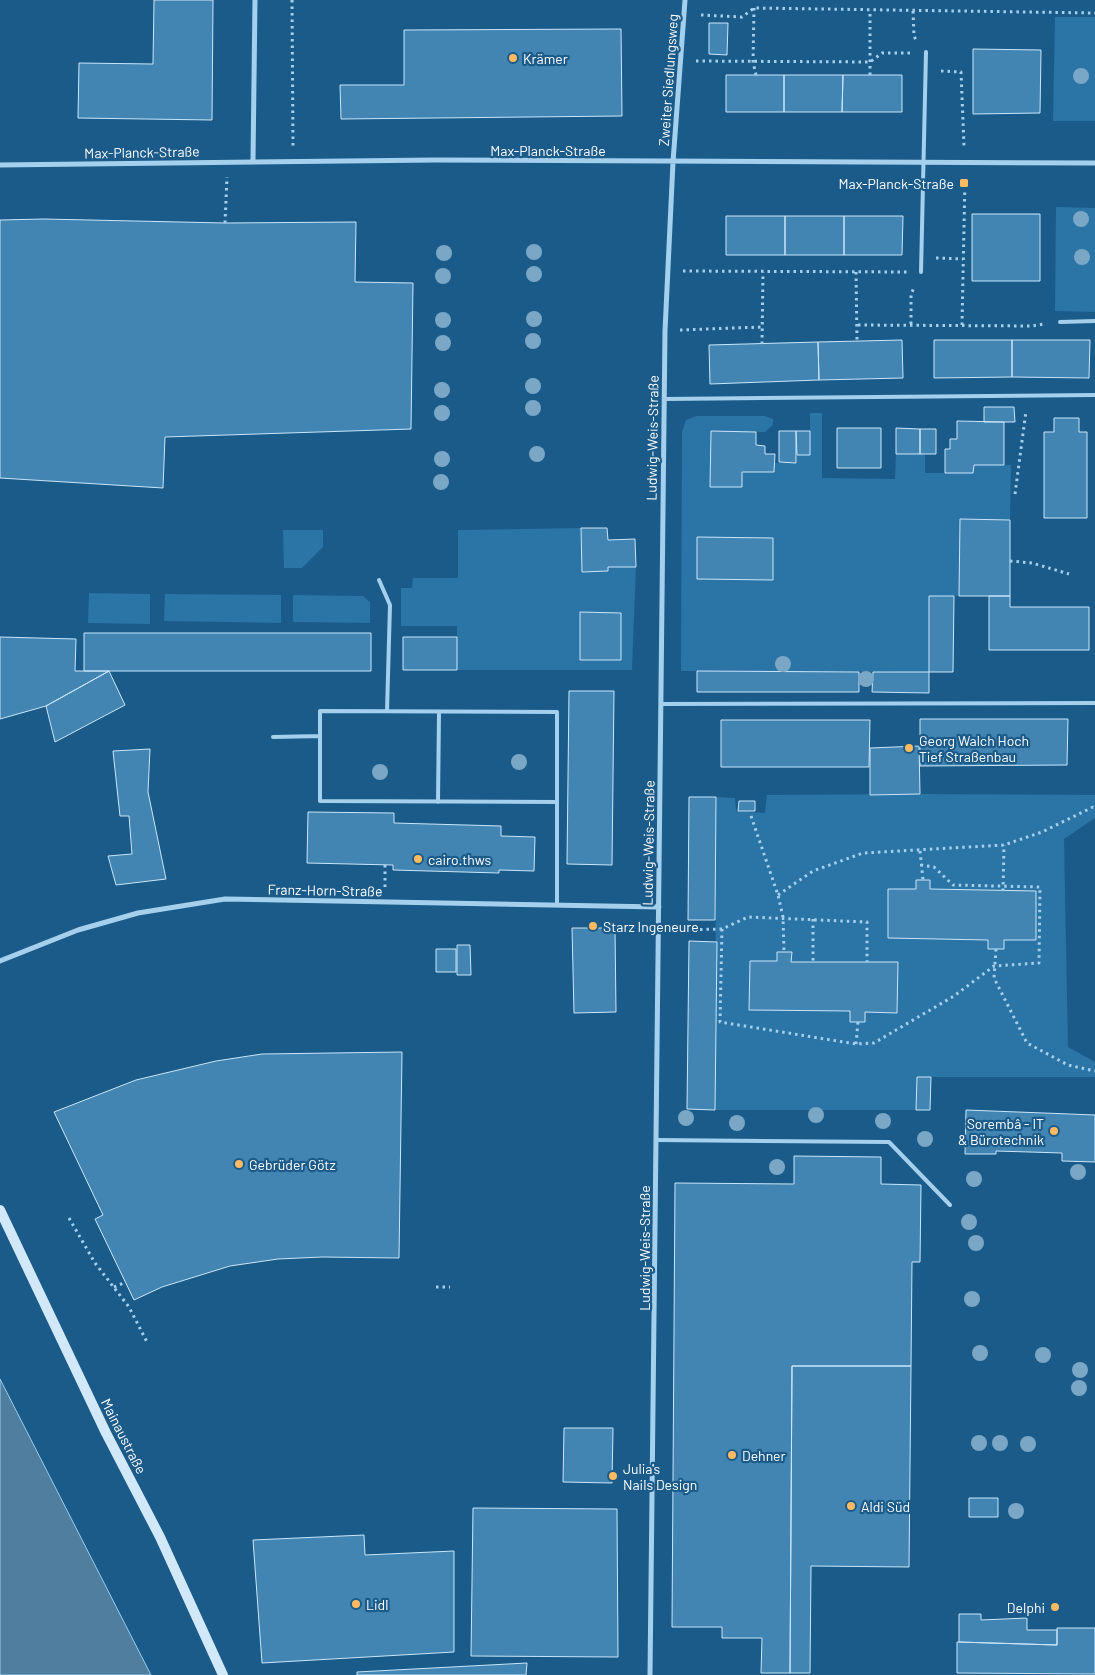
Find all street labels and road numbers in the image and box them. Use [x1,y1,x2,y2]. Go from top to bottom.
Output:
street label: Zweiter Siedlungsweg [655,13,681,147]
street label: Max-Planck-Straße [84,142,200,162]
street label: Max-Planck-Straße [490,142,606,159]
street label: Ludwig-Weis-Straße [642,375,662,501]
street label: Ludwig-Weis-Straße [638,780,658,906]
street label: Franz-Horn-Straße [267,880,383,900]
street label: Ludwig-Weis-Straße [636,1185,653,1311]
street label: Mainaustraße [98,1395,150,1477]

